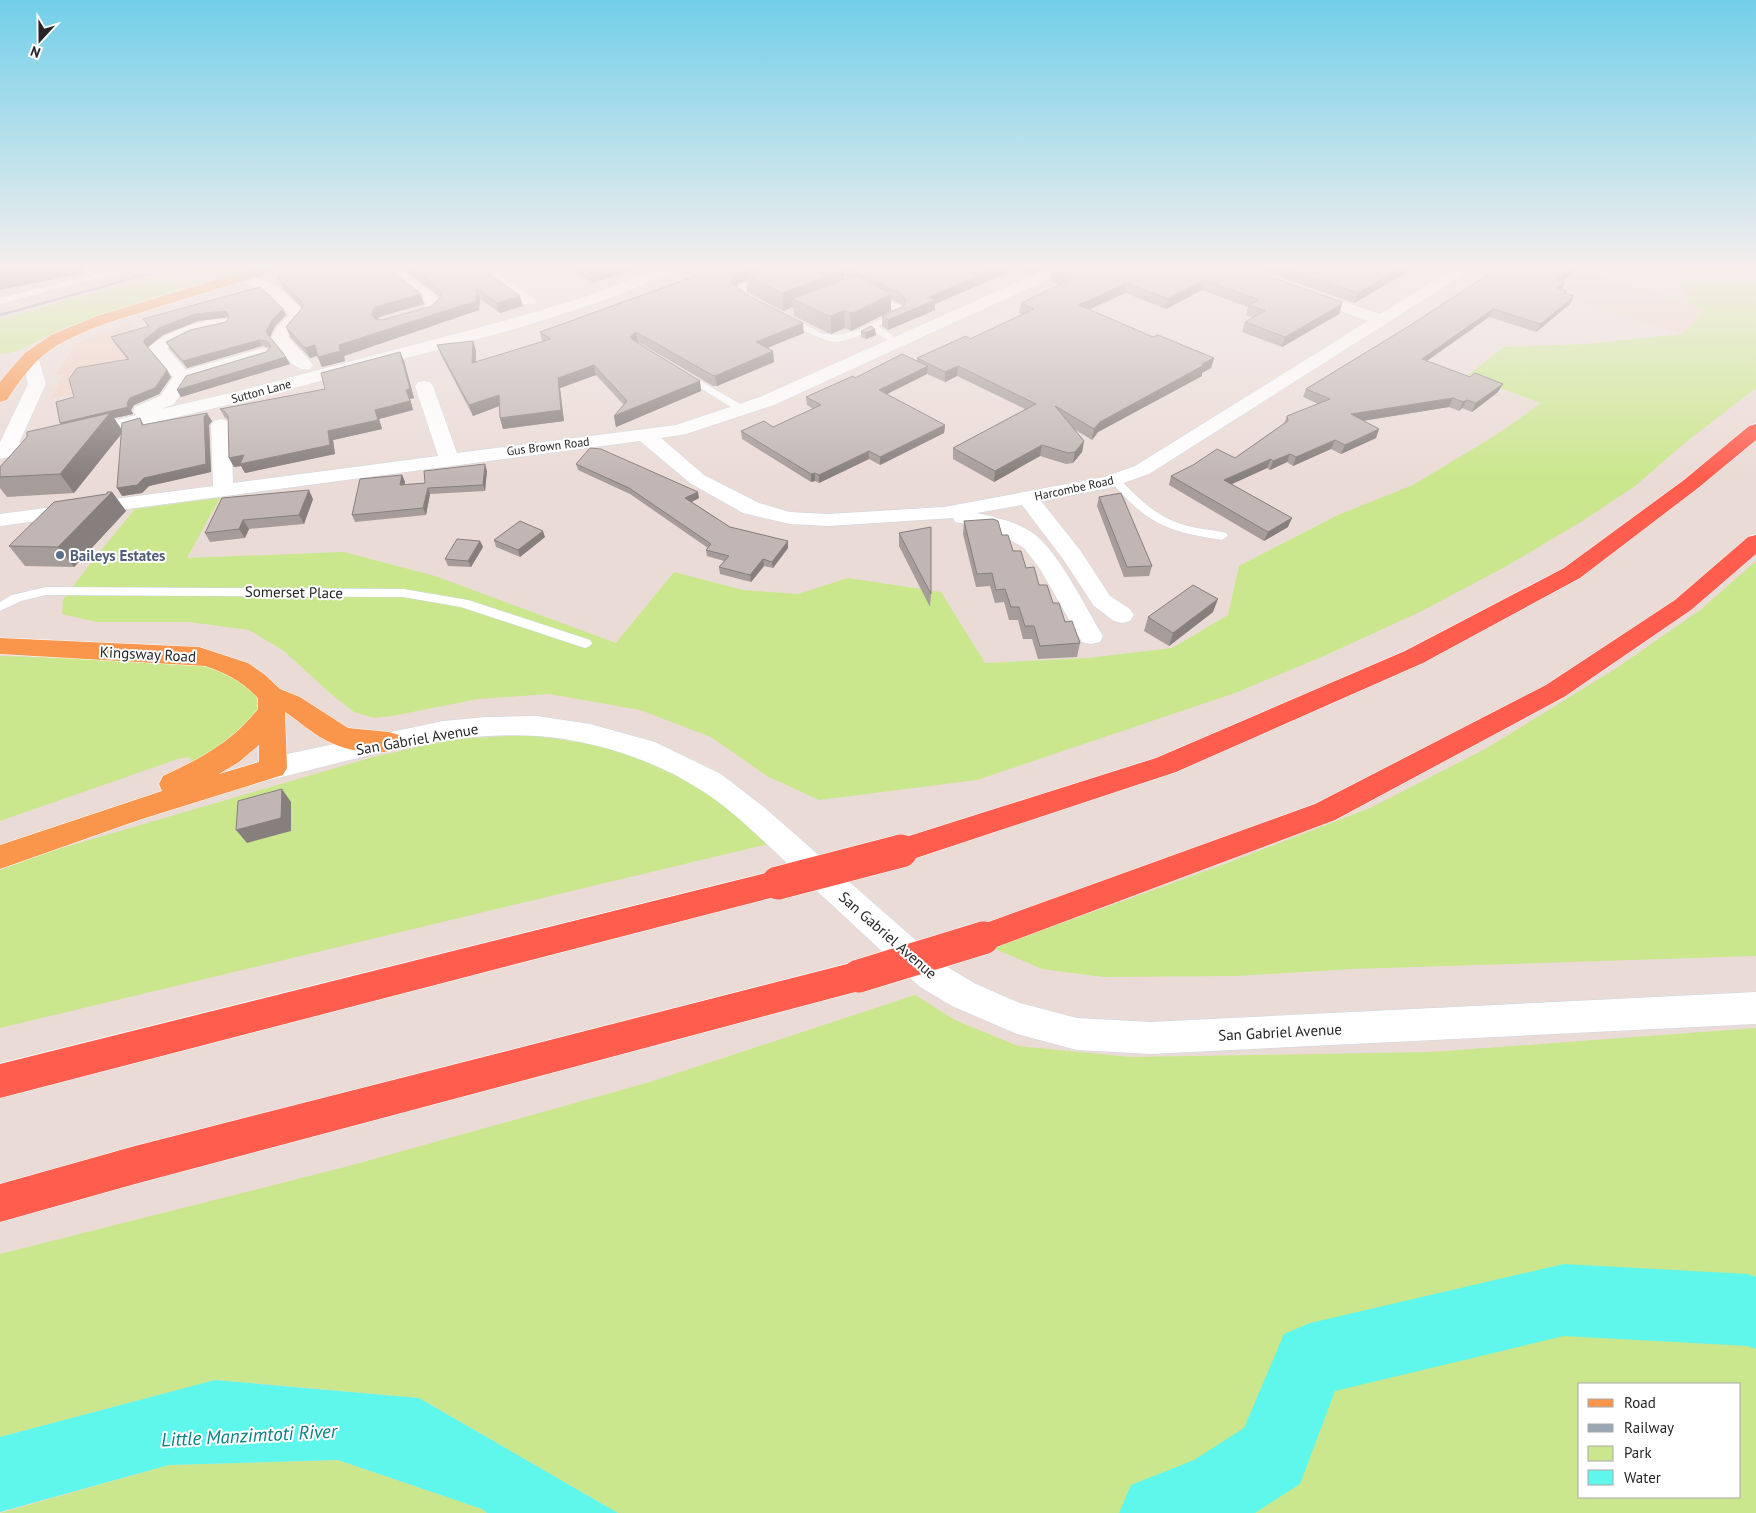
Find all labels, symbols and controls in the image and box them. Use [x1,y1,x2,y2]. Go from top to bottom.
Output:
north arrow [15,15,65,65]
text: N [28,42,43,62]
street label: Sutton Lane [229,376,293,406]
street label: Gus Brown Road [506,433,590,459]
street label: Harcombe Road [1033,472,1115,504]
place label: Baileys Estates [70,546,165,565]
marker: Baileys Estates [54,549,66,561]
street label: Somerset Place [245,582,343,602]
street label: Kingsway Road [99,642,197,666]
street label: San Gabriel Avenue [354,719,480,759]
street label: San Gabriel Avenue [835,887,941,983]
street label: San Gabriel Avenue [1218,1019,1342,1045]
legend [1578,1383,1741,1498]
text: Road [1624,1393,1656,1412]
water label: Little Manzimtoti River [160,1418,339,1452]
text: Railway [1624,1418,1674,1437]
text: Park [1624,1443,1652,1462]
text: Water [1624,1468,1661,1487]

